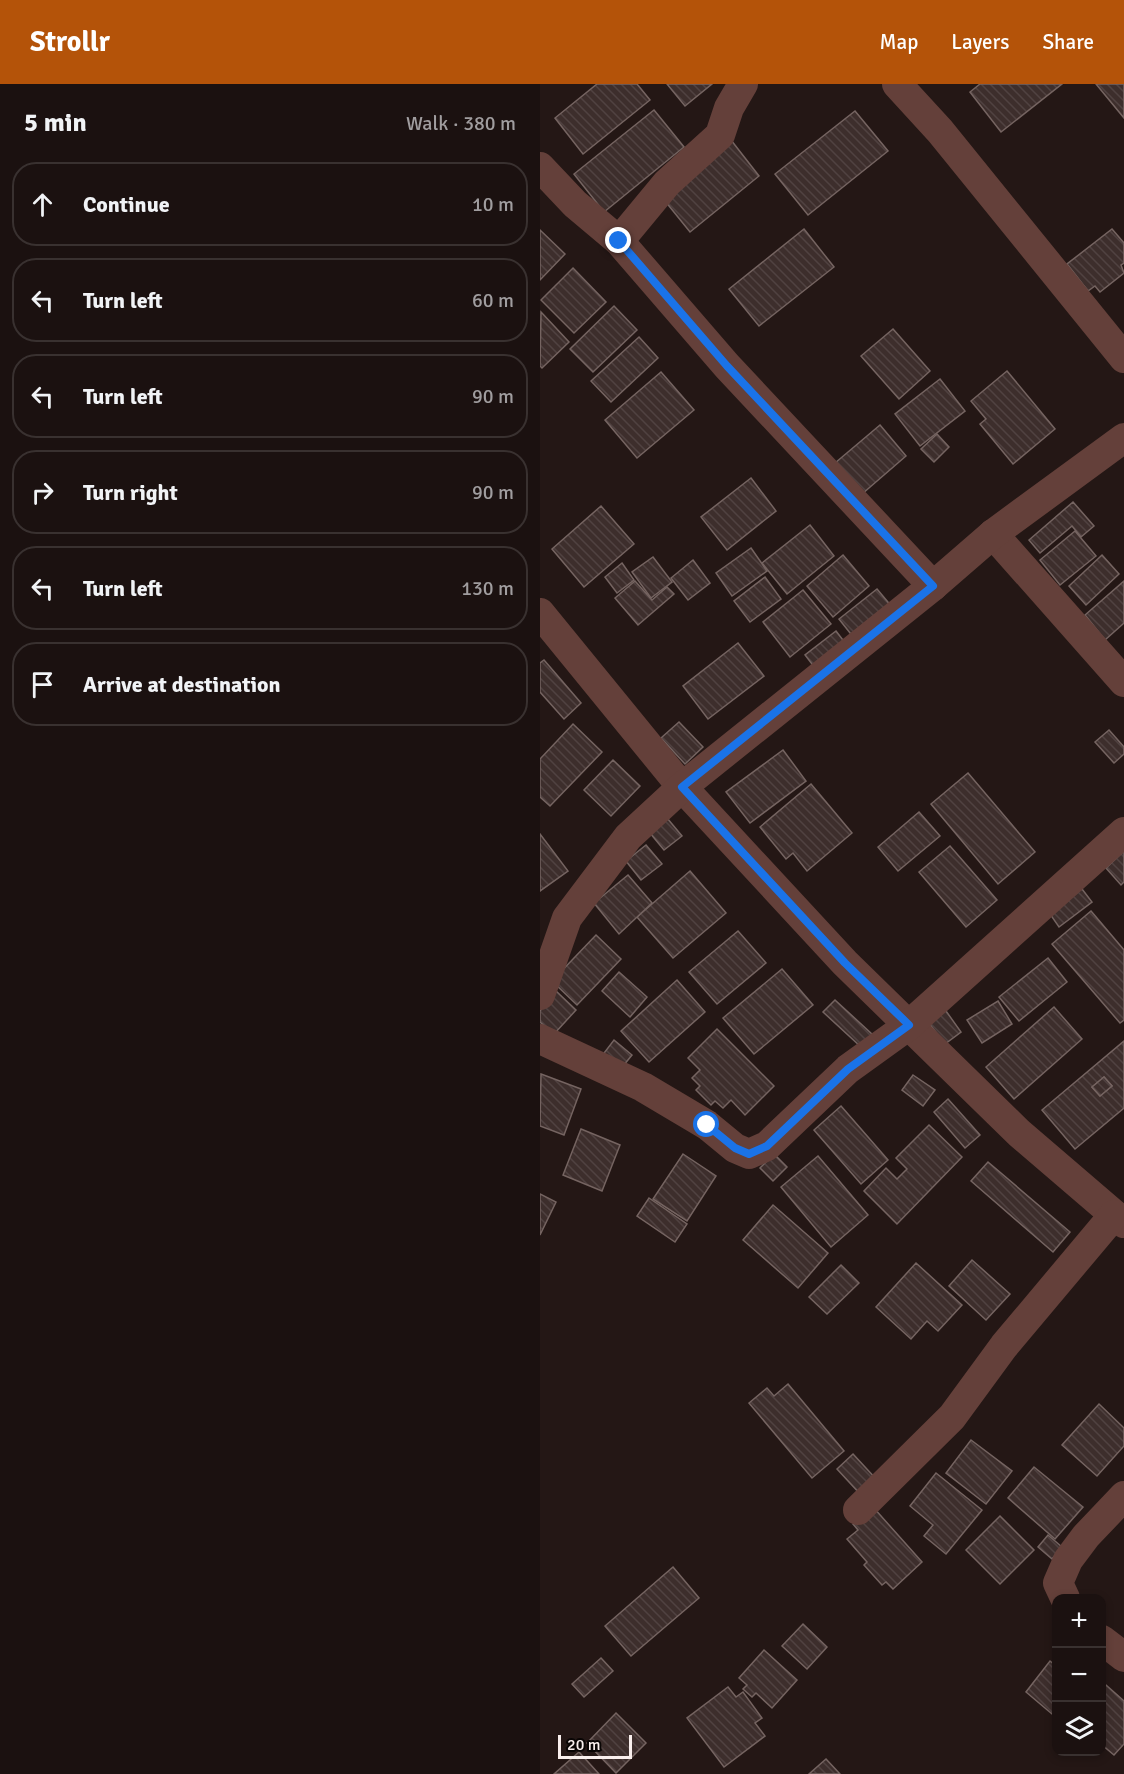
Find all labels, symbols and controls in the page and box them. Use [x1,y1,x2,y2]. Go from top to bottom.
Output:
text: Strollr [30,25,110,59]
text: Map [880,29,918,55]
text: Layers [951,29,1009,55]
text: Share [1042,29,1094,55]
text: 5 min [24,107,87,139]
text: Walk · 380 m [406,111,516,136]
icon: ahead [26,188,59,221]
text: Continue [83,191,170,218]
text: 10 m [472,192,514,217]
route end [605,227,631,253]
icon: left [26,284,59,317]
text: Turn left [83,287,163,314]
text: 60 m [472,288,514,313]
icon: left [26,380,59,413]
text: Turn left [83,383,163,410]
text: 90 m [472,384,514,409]
icon: right [26,476,59,509]
text: Turn right [83,479,178,506]
text: 90 m [472,480,514,505]
icon: left [26,572,59,605]
text: Turn left [83,575,163,602]
text: 130 m [461,576,514,601]
icon: arrive [26,668,59,701]
text: Arrive at destination [83,671,280,698]
route start [693,1111,719,1137]
map controls [1052,1594,1106,1756]
button: + [1052,1594,1106,1648]
button: − [1052,1648,1106,1702]
button: layers [1052,1702,1106,1756]
scale bar [558,1732,632,1760]
text: 20 m [567,1735,601,1755]

